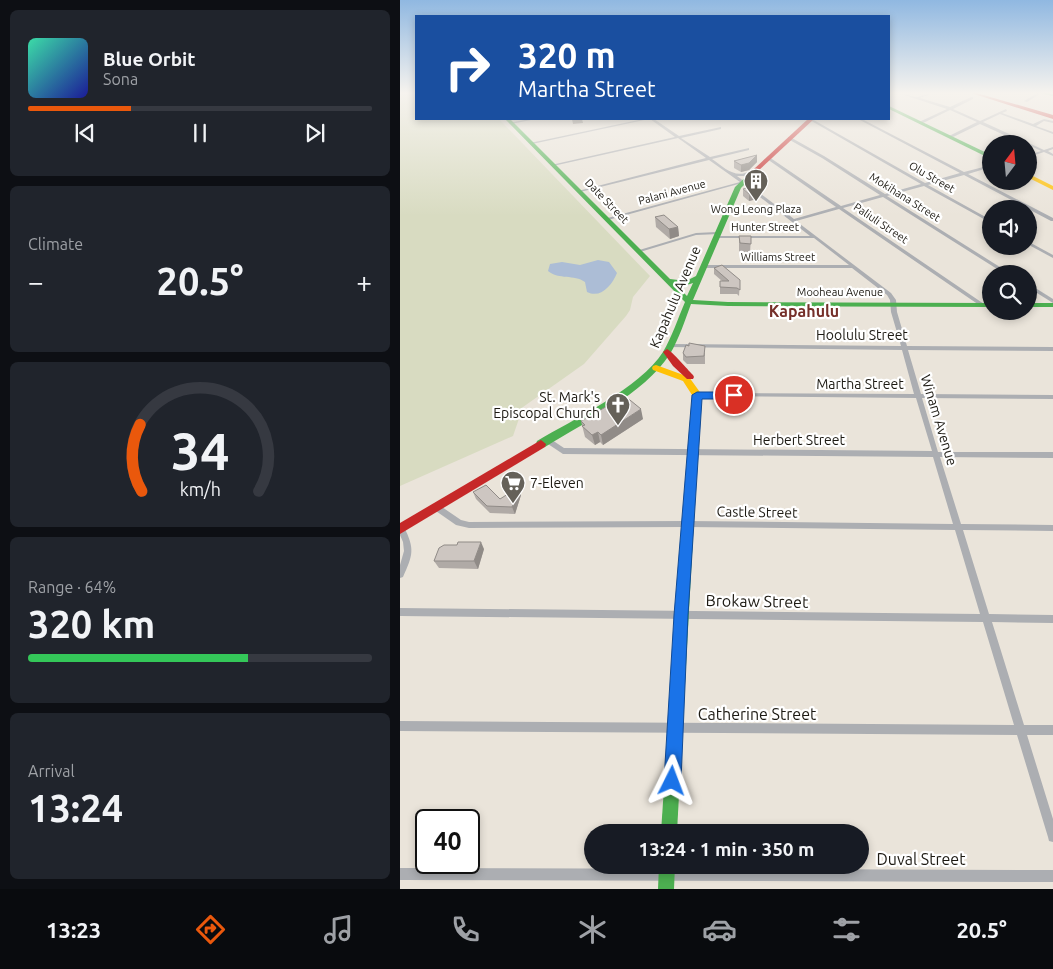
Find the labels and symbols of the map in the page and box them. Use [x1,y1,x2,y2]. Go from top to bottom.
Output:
north arrow [982,135,1038,190]
street label: Olu Street [907,159,958,195]
building icon: Wong Leong Plaza [743,168,769,202]
street label: Mokihana Street [867,170,943,224]
street label: Date Street [583,176,632,226]
street label: Palani Avenue [637,177,707,207]
street label: Paliuli Street [852,200,911,246]
place label: Wong Leong Plaza [711,203,801,215]
street label: Hunter Street [731,221,800,233]
street label: Kapahulu Avenue [646,244,704,350]
street label: Williams Street [741,251,816,263]
street label: Mooheau Avenue [797,286,883,298]
district label: Kapahulu [769,302,839,320]
street label: Hoolulu Street [816,327,908,343]
street label: Winam Avenue [918,373,960,467]
pin [713,374,755,416]
street label: Martha Street [816,376,904,392]
place label: St. Mark's Episcopal Church [493,389,600,421]
church icon: St. Mark's Episcopal Church [605,392,631,426]
street label: Herbert Street [753,432,845,448]
supermarket icon: 7-Eleven [500,470,526,504]
place label: 7-Eleven [530,475,584,491]
street label: Castle Street [716,503,798,521]
street label: Brokaw Street [706,591,809,611]
street label: Catherine Street [698,705,817,723]
position arrow [645,754,697,806]
speed limit sign: 40 [415,809,480,874]
street label: Duval Street [877,850,966,868]

